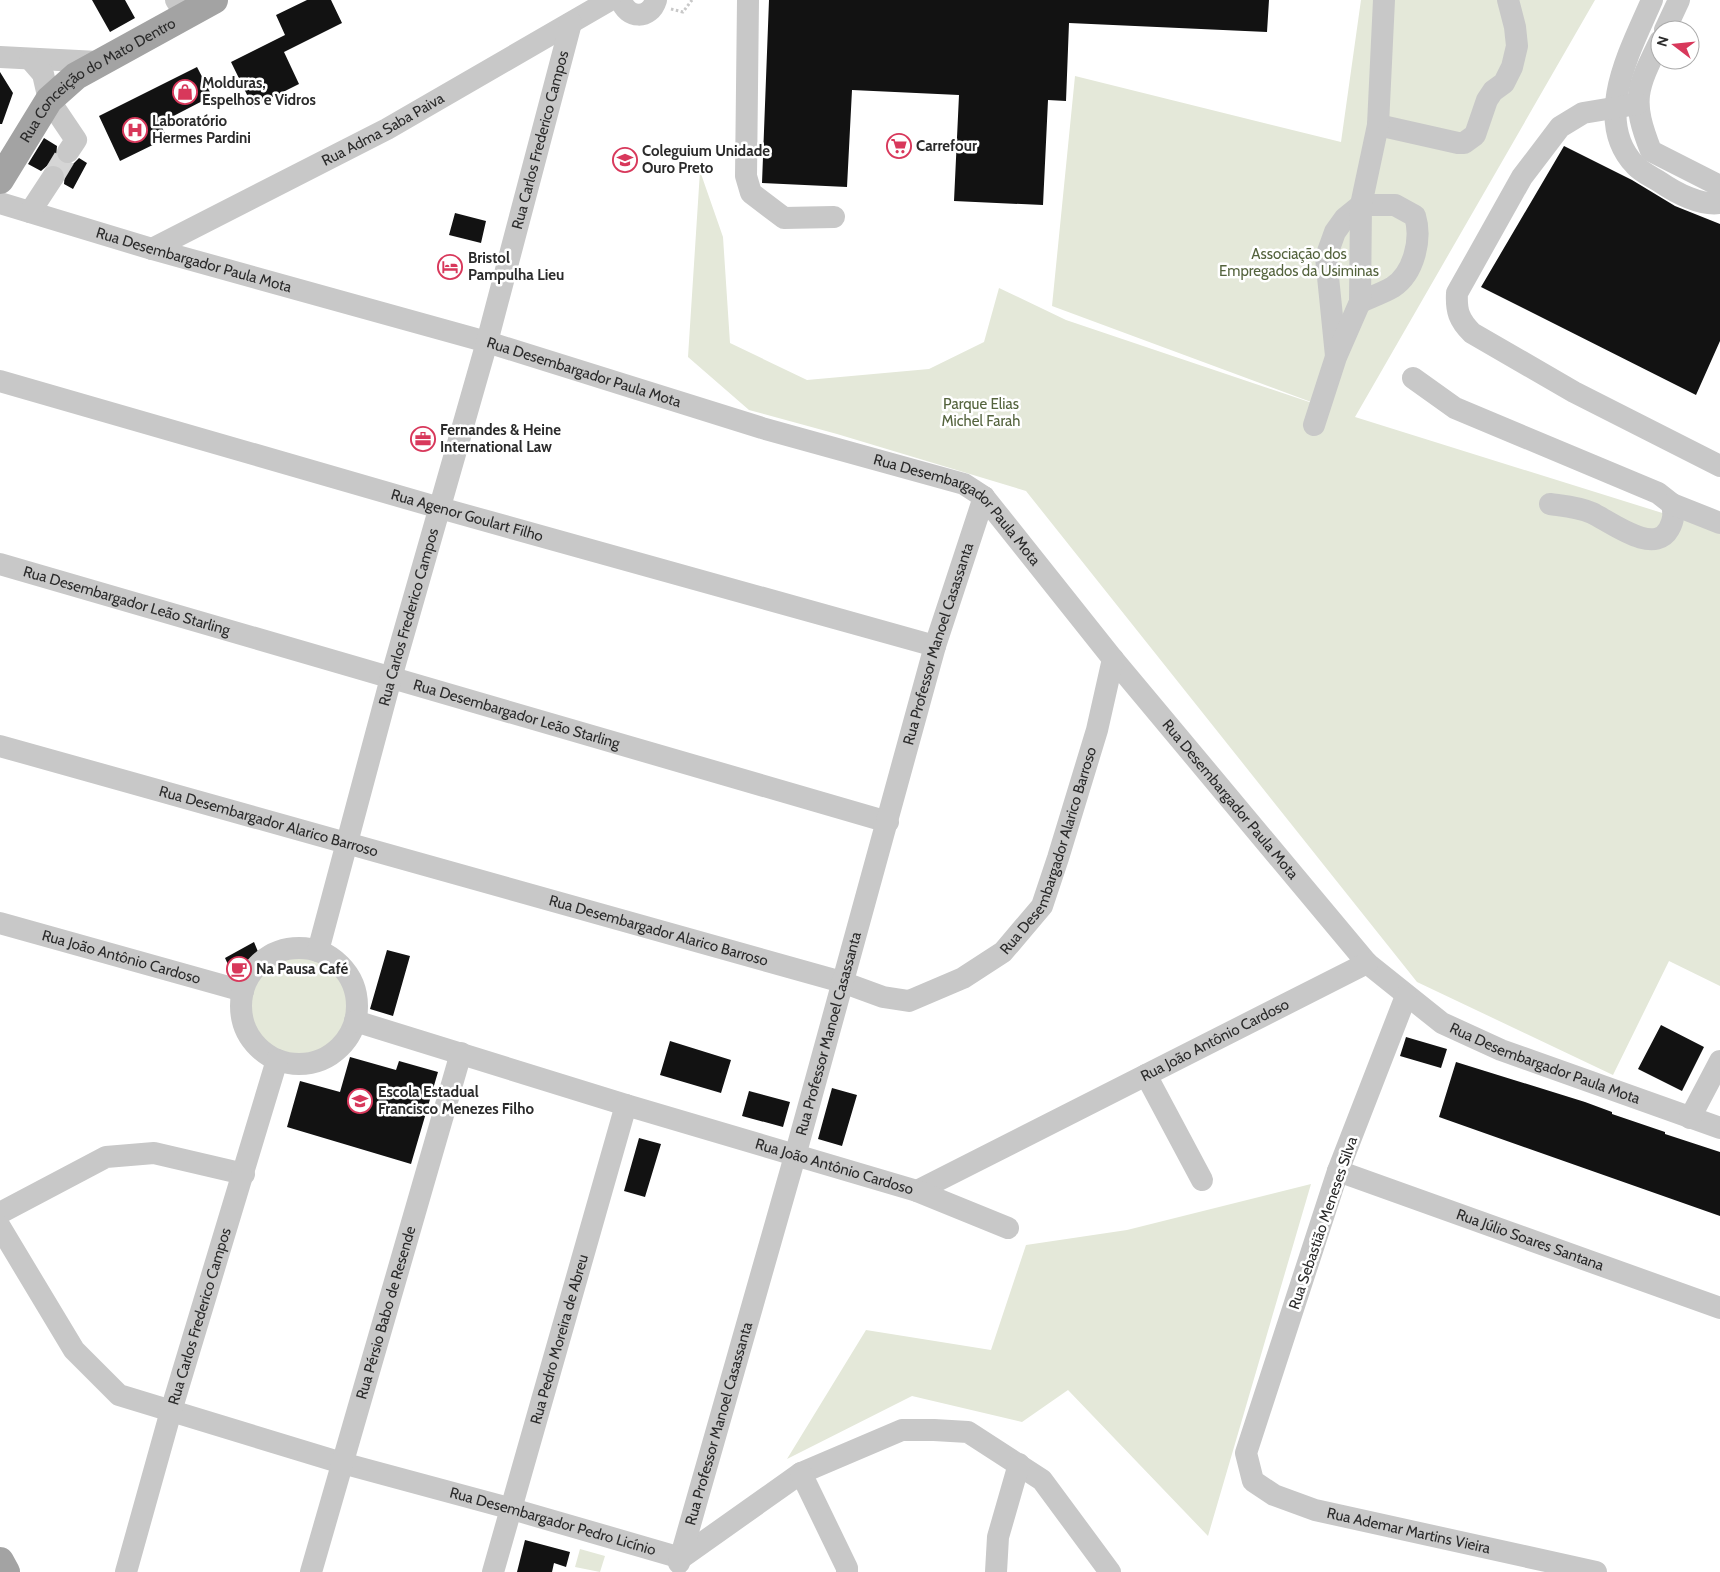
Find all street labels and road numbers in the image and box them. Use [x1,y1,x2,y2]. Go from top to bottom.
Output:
street label: Rua Conceição do Mato Dentro [16,14,179,146]
street label: Rua Carlos Frederico Campos [508,49,572,231]
street label: Rua Adma Saba Paiva [319,89,448,170]
street label: Rua Desembargador Paula Mota [94,224,294,297]
street label: Rua Desembargador Paula Mota [485,333,684,411]
street label: Rua Desembargador Paula Mota [872,450,1045,570]
street label: Rua Agenor Goulart Filho [389,485,545,545]
street label: Rua Carlos Frederico Campos [375,526,442,708]
street label: Rua Professor Manoel Casassanta [899,540,978,747]
street label: Rua Desembargador Leão Starling [21,562,233,640]
street label: Rua Desembargador Leão Starling [411,676,623,753]
street label: Rua Desembargador Paula Mota [1158,716,1303,883]
street label: Rua Desembargador Alarico Barroso [996,745,1100,958]
street label: Rua Desembargador Alarico Barroso [157,782,380,861]
street label: Rua Desembargador Alarico Barroso [547,891,770,970]
street label: Rua João Antônio Cardoso [40,926,203,988]
street label: Rua Professor Manoel Casassanta [792,929,865,1138]
street label: Rua João Antônio Cardoso [1138,995,1292,1085]
street label: Rua Desembargador Paula Mota [1447,1019,1643,1108]
street label: Rua Sebastião Meneses Silva [1285,1133,1361,1312]
street label: Rua João Antônio Cardoso [753,1135,916,1198]
street label: Rua Júlio Soares Santana [1454,1205,1607,1275]
street label: Rua Pérsio Babo de Resende [352,1224,420,1401]
street label: Rua Carlos Frederico Campos [164,1226,235,1407]
street label: Rua Pedro Moreira de Abreu [527,1252,592,1426]
street label: Rua Professor Manoel Casassanta [681,1319,756,1527]
street label: Rua Desembargador Pedro Licínio [448,1484,658,1559]
street label: Rua Ademar Martins Vieira [1325,1504,1493,1558]

